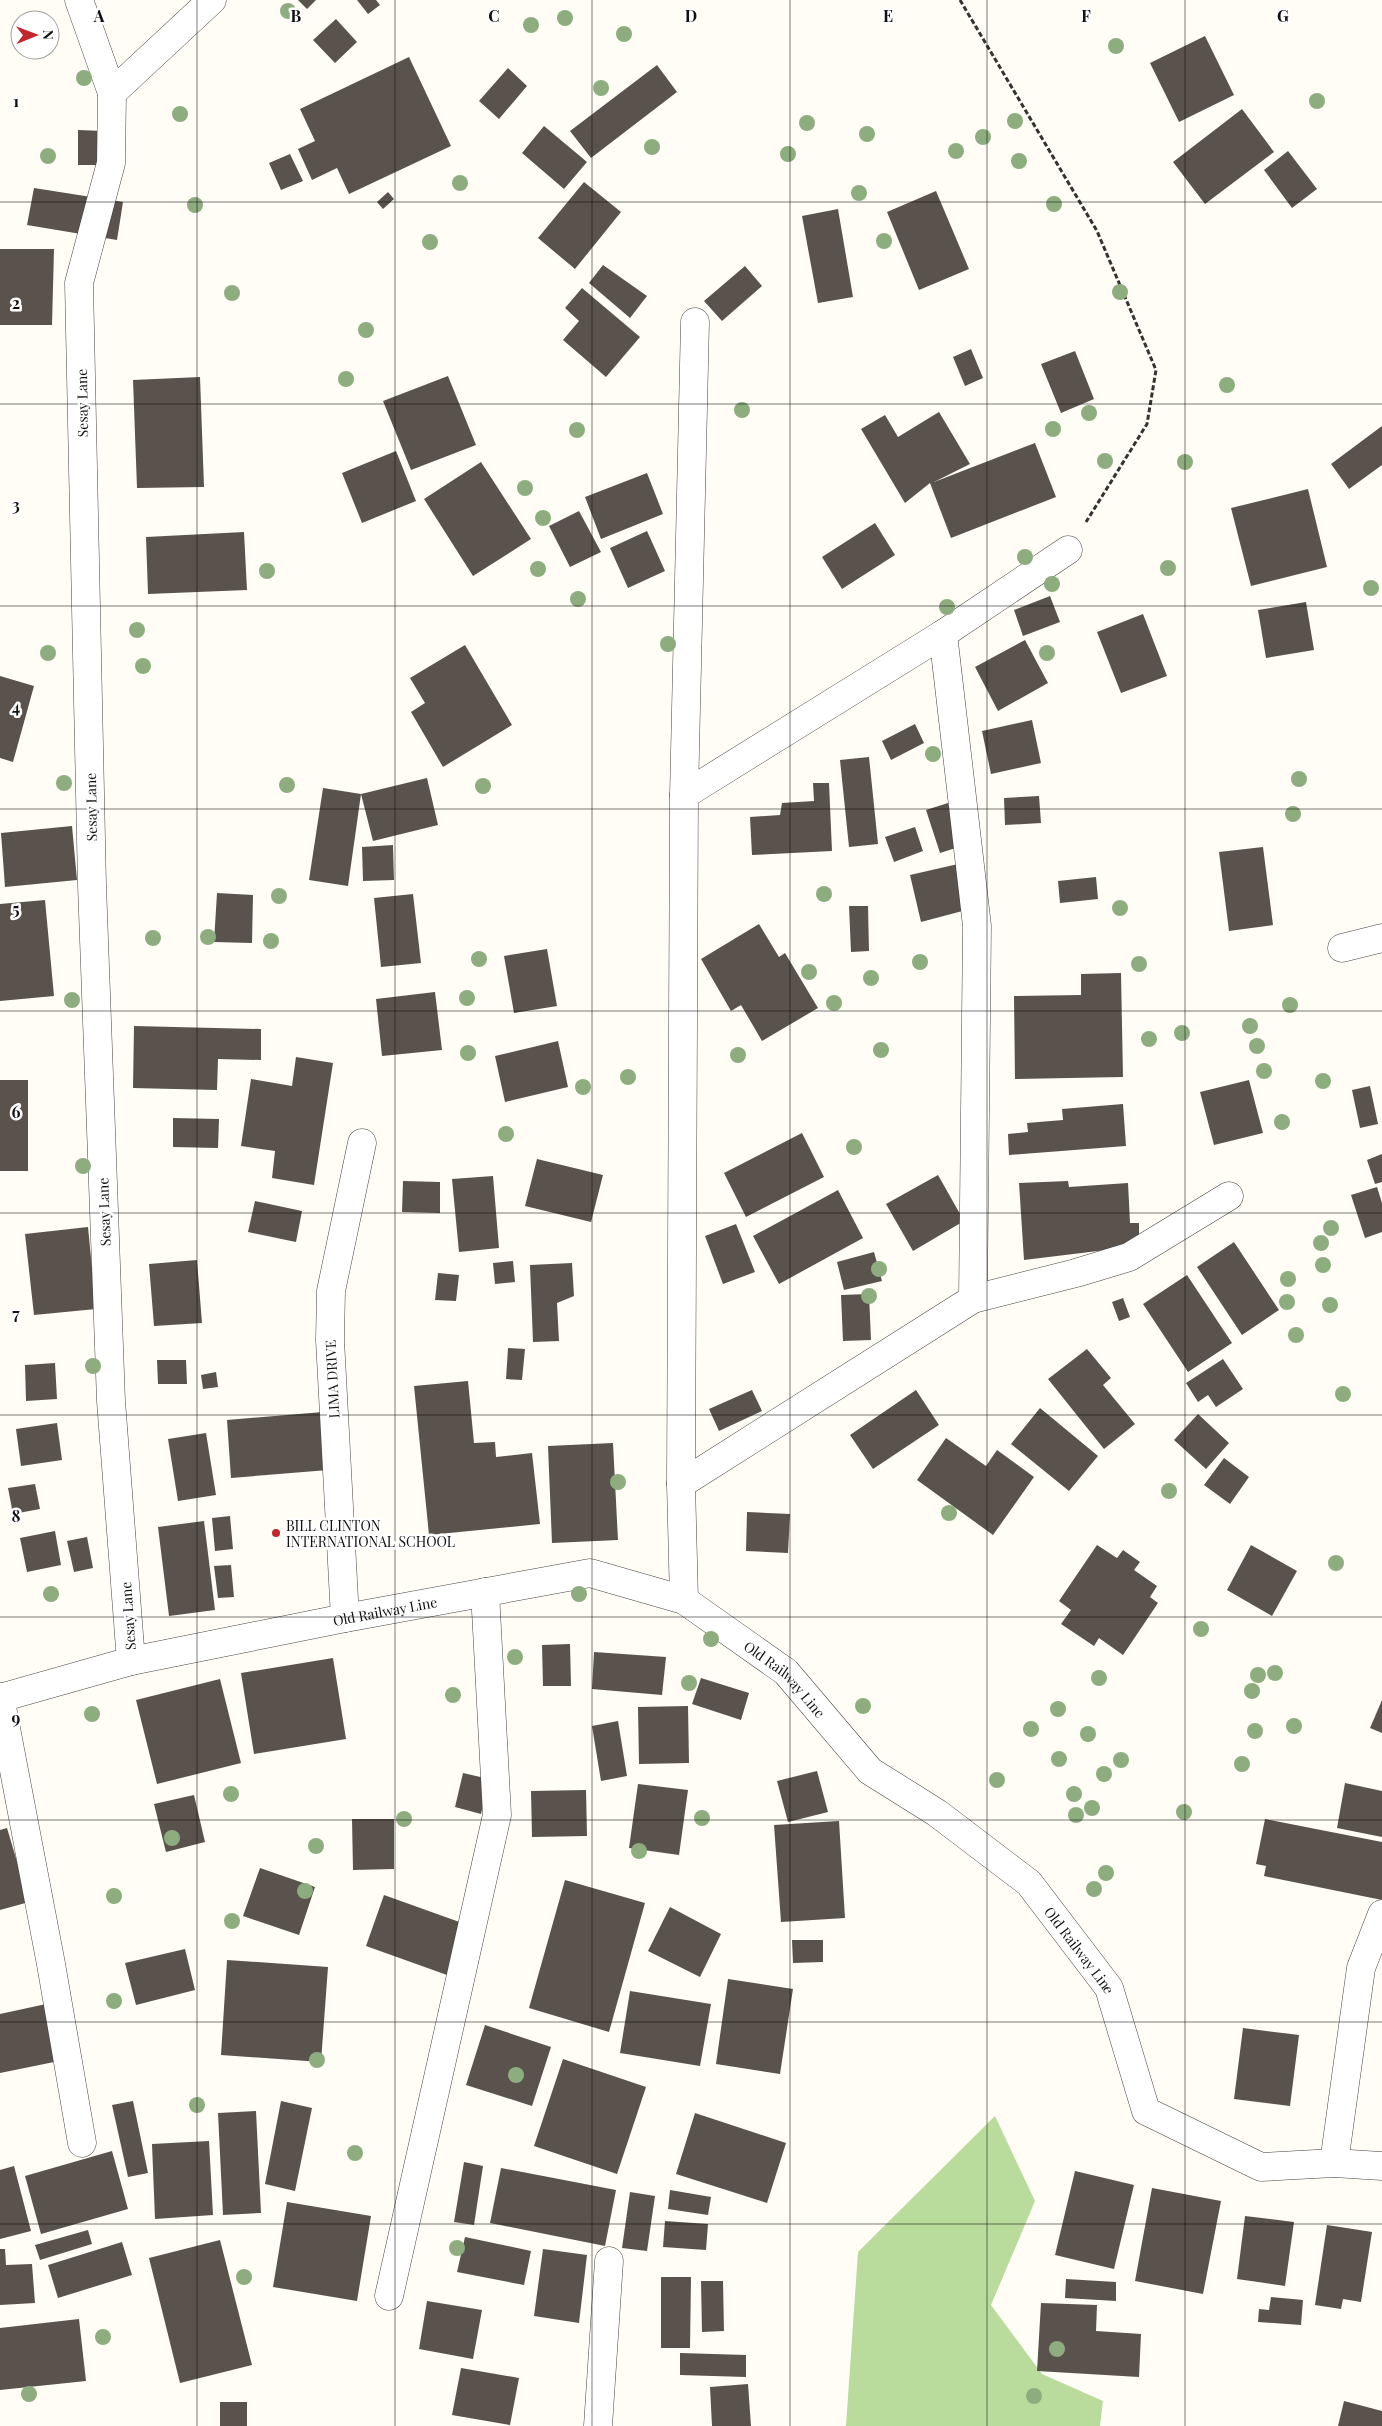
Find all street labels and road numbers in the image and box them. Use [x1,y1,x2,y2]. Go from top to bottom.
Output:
street label: Sesay Lane [72,369,92,437]
street label: Sesay Lane [81,773,101,841]
street label: Sesay Lane [93,1177,115,1247]
street label: LIMA DRIVE [320,1339,344,1419]
street label: Sesay Lane [116,1581,140,1651]
street label: Old Railway Line [331,1592,439,1630]
street label: Old Railway Line [741,1636,830,1721]
street label: Old Railway Line [1041,1902,1120,1996]

